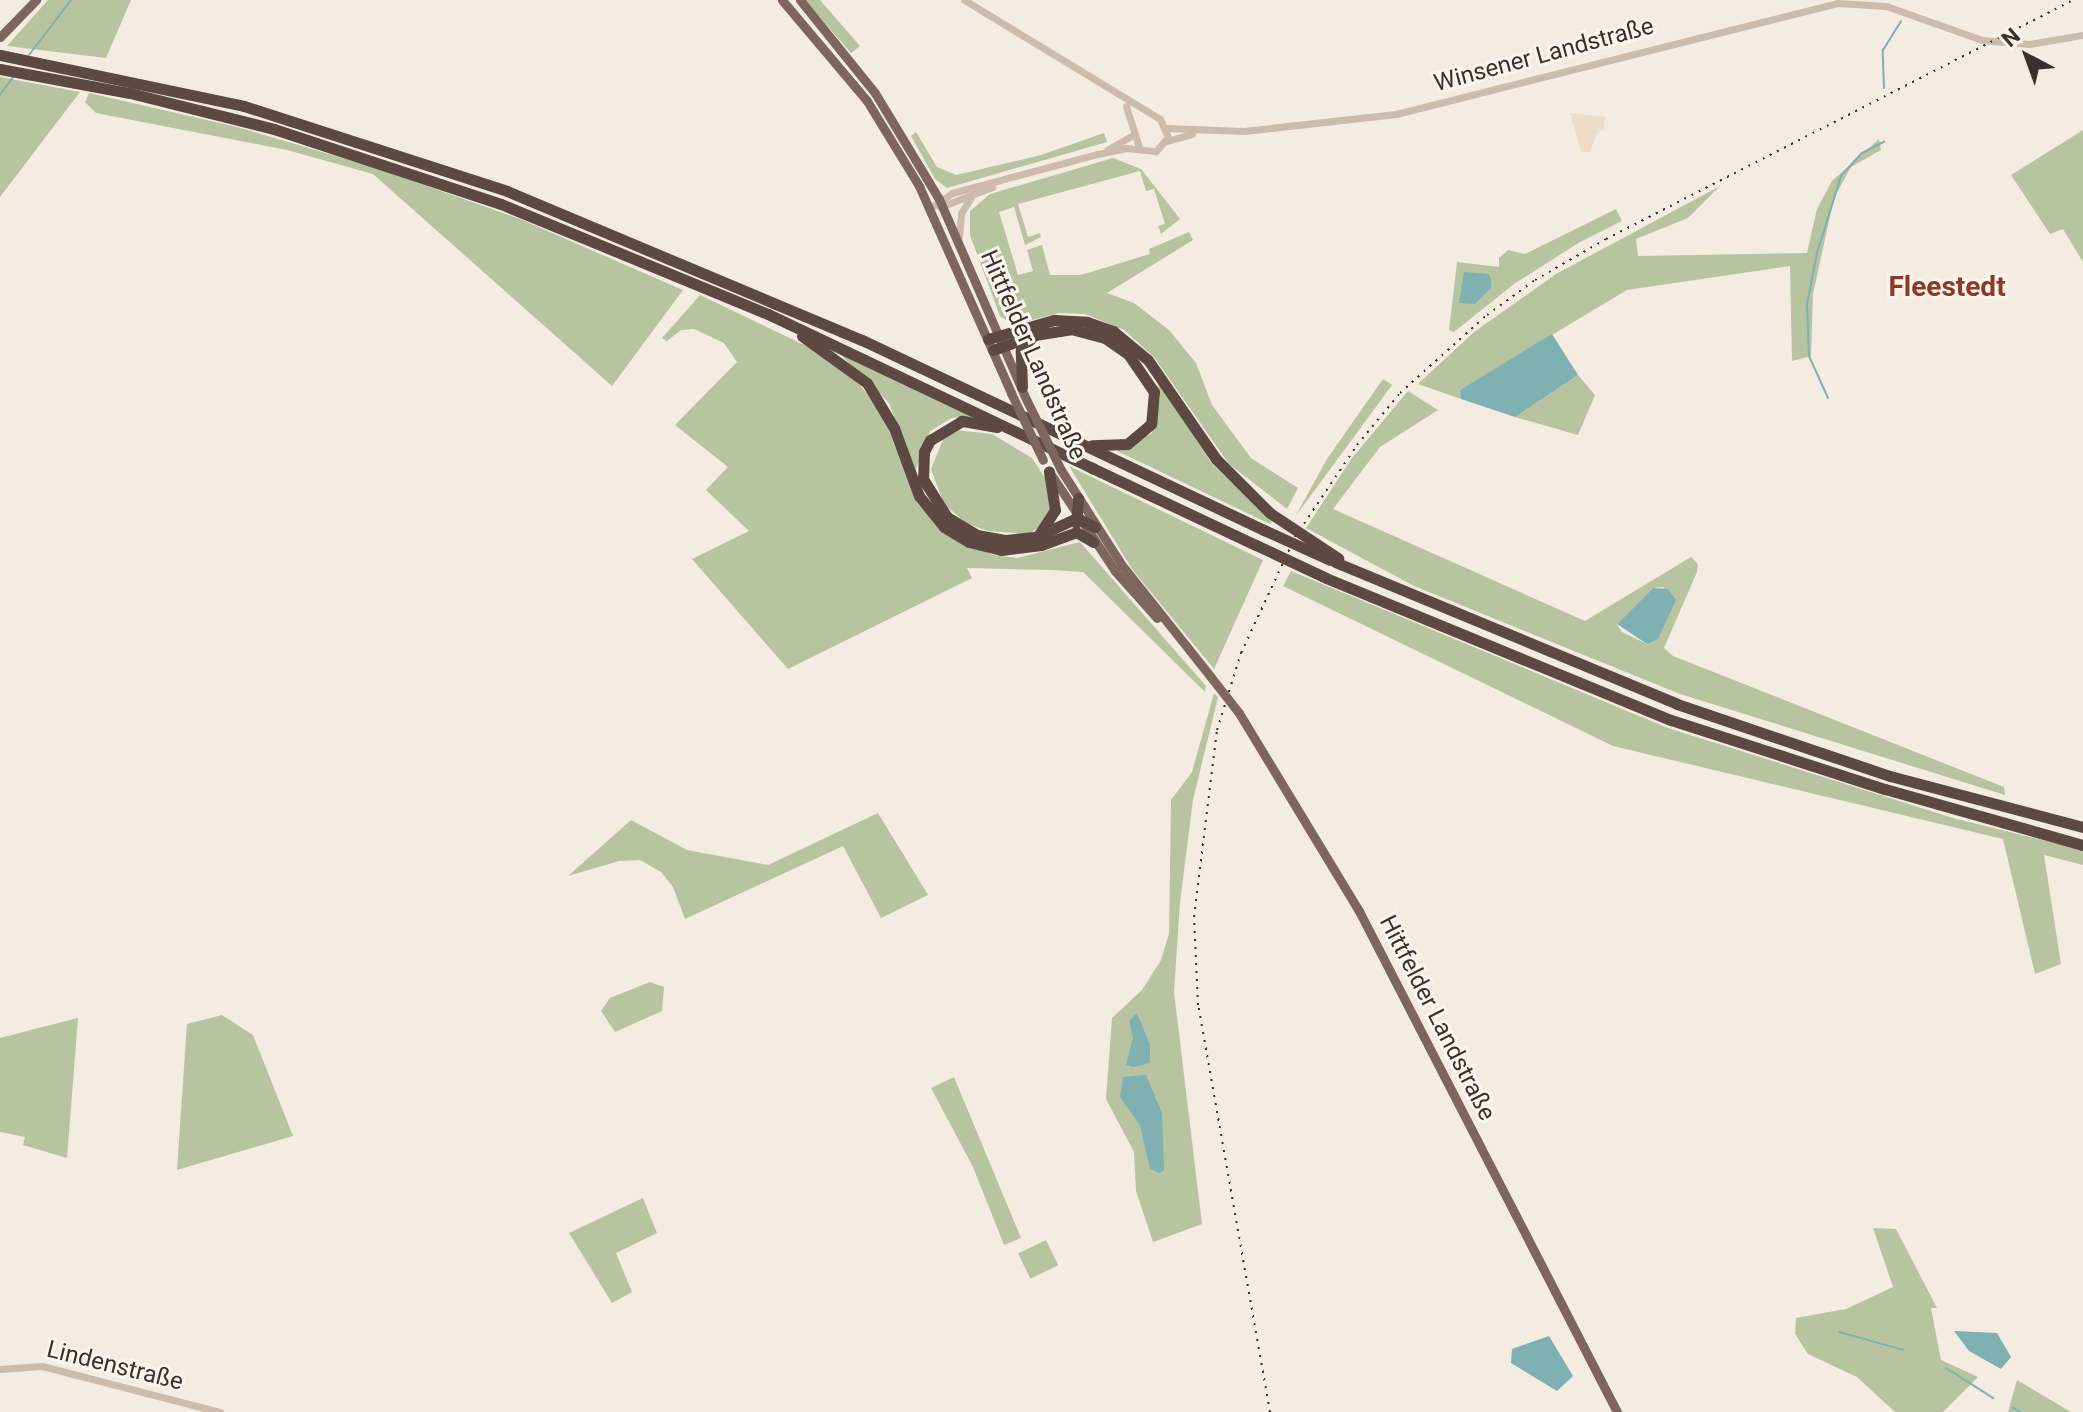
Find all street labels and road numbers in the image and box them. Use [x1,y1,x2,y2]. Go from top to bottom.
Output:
street label: Winsener Landstraße [1431,12,1657,98]
street label: Hittfelder Landstraße [974,246,1092,464]
street label: Hittfelder Landstraße [1373,911,1501,1125]
street label: Lindenstraße [44,1335,186,1397]

